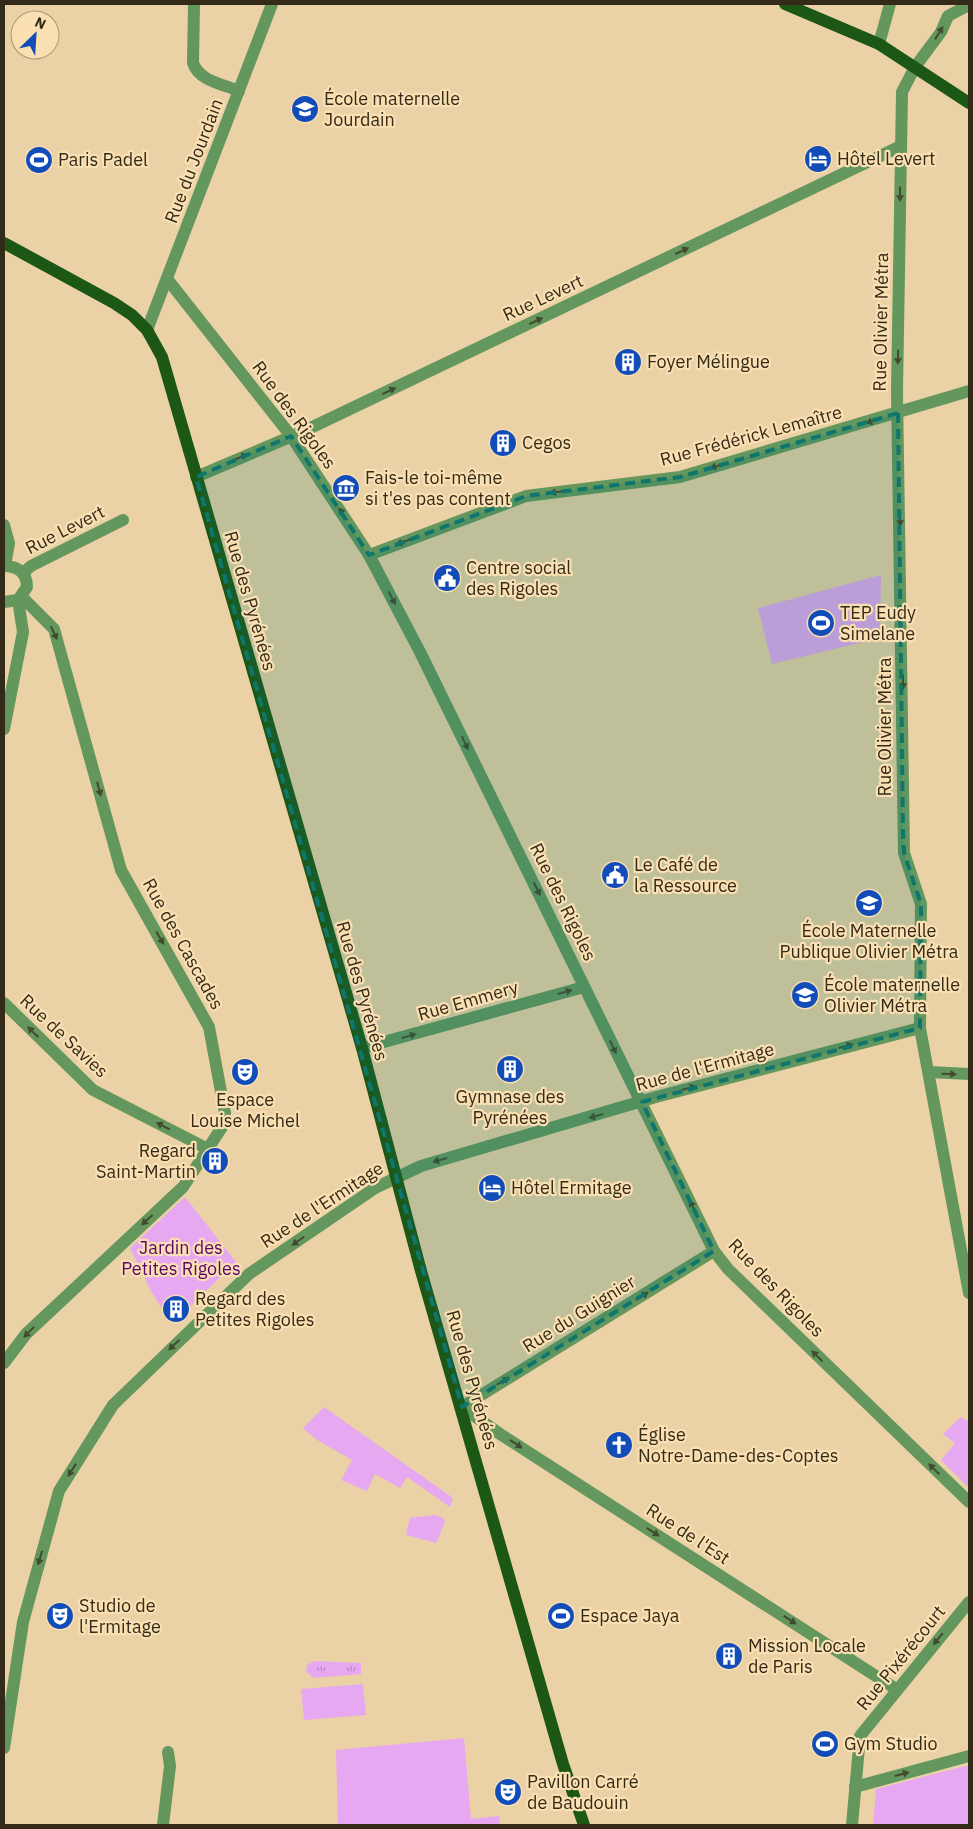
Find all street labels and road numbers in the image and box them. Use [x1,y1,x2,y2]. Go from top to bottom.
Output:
street label: Rue du Jourdain [159,95,228,226]
street label: Rue Olivier Métra [868,252,893,392]
street label: Rue Levert [499,269,587,326]
street label: Rue des Rigoles [247,356,341,473]
street label: Rue Frédérick Lemaître [657,400,844,471]
street label: Rue Levert [21,500,108,559]
street label: Rue des Pyrénées [220,528,281,673]
street label: Rue Olivier Métra [873,657,896,797]
street label: Rue des Rigoles [525,839,602,964]
street label: Rue des Cascades [138,874,229,1013]
street label: Rue des Pyrénées [332,918,393,1063]
street label: Rue Emmery [415,975,521,1026]
street label: Rue de Savies [15,989,113,1082]
street label: Rue de l'Ermitage [633,1037,777,1096]
street label: Rue de l'Ermitage [256,1156,388,1253]
street label: Rue des Rigoles [724,1234,829,1342]
street label: Rue du Guignier [518,1270,640,1357]
street label: Rue des Pyrénées [442,1307,503,1452]
street label: Rue de l'Est [642,1498,734,1569]
street label: Rue Pixérécourt [851,1600,950,1715]

